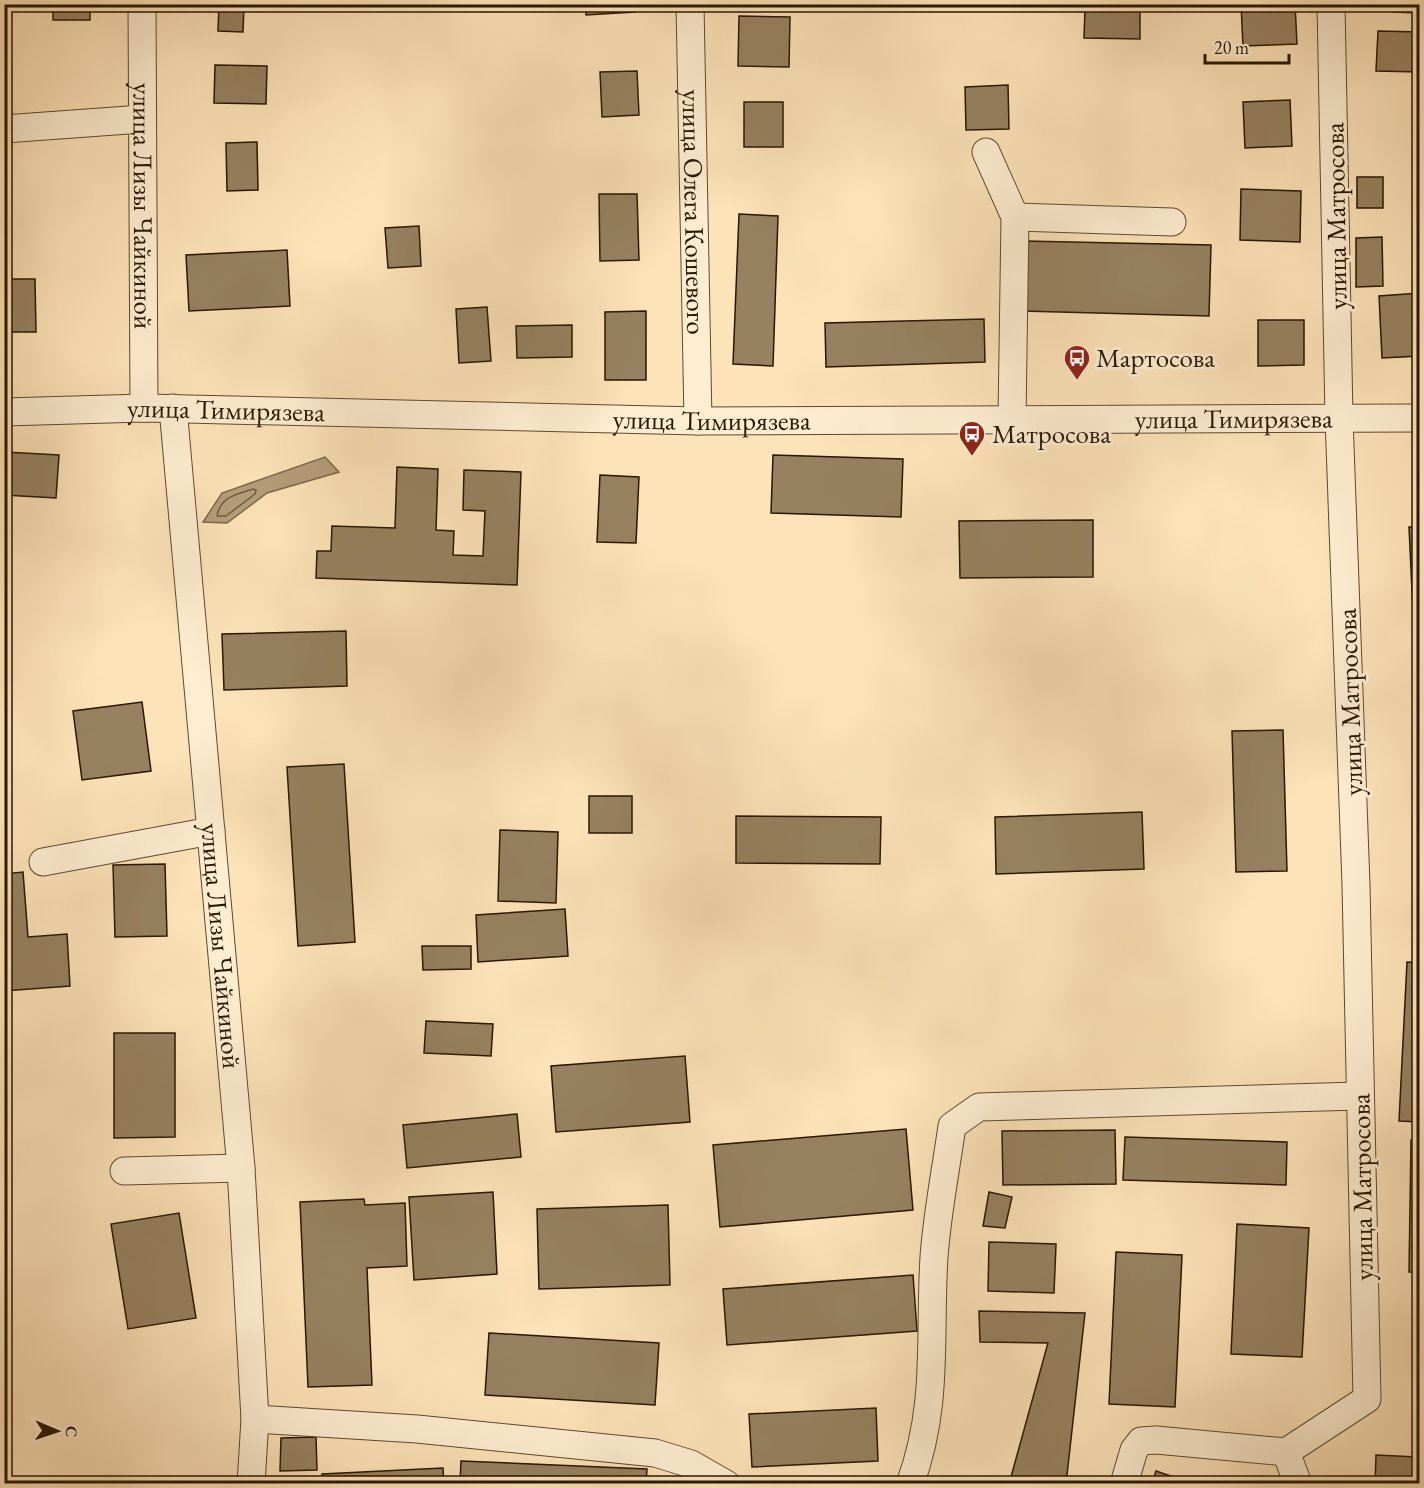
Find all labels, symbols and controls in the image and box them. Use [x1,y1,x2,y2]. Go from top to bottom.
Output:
scale bar [1205,27,1289,65]
text: 20 m [1214,36,1249,59]
street label: улица Лизы Чайкиной [125,83,162,329]
street label: улица Олега Кошевого [675,89,714,335]
street label: улица Матросова [1316,122,1355,310]
place label: Мартосова [1096,340,1215,375]
bus stop icon: Мартосова [1062,343,1092,381]
street label: улица Тимирязева [126,390,326,429]
street label: улица Тимирязева [1135,400,1333,436]
street label: улица Тимирязева [612,401,811,438]
place label: Матросова [992,416,1111,451]
bus stop icon: Матросова [957,419,987,457]
street label: улица Матросова [1329,607,1370,796]
street label: улица Лизы Чайкиной [193,822,250,1070]
street label: улица Матросова [1342,1093,1381,1281]
north arrow [27,1401,87,1461]
text: С [61,1425,82,1438]

